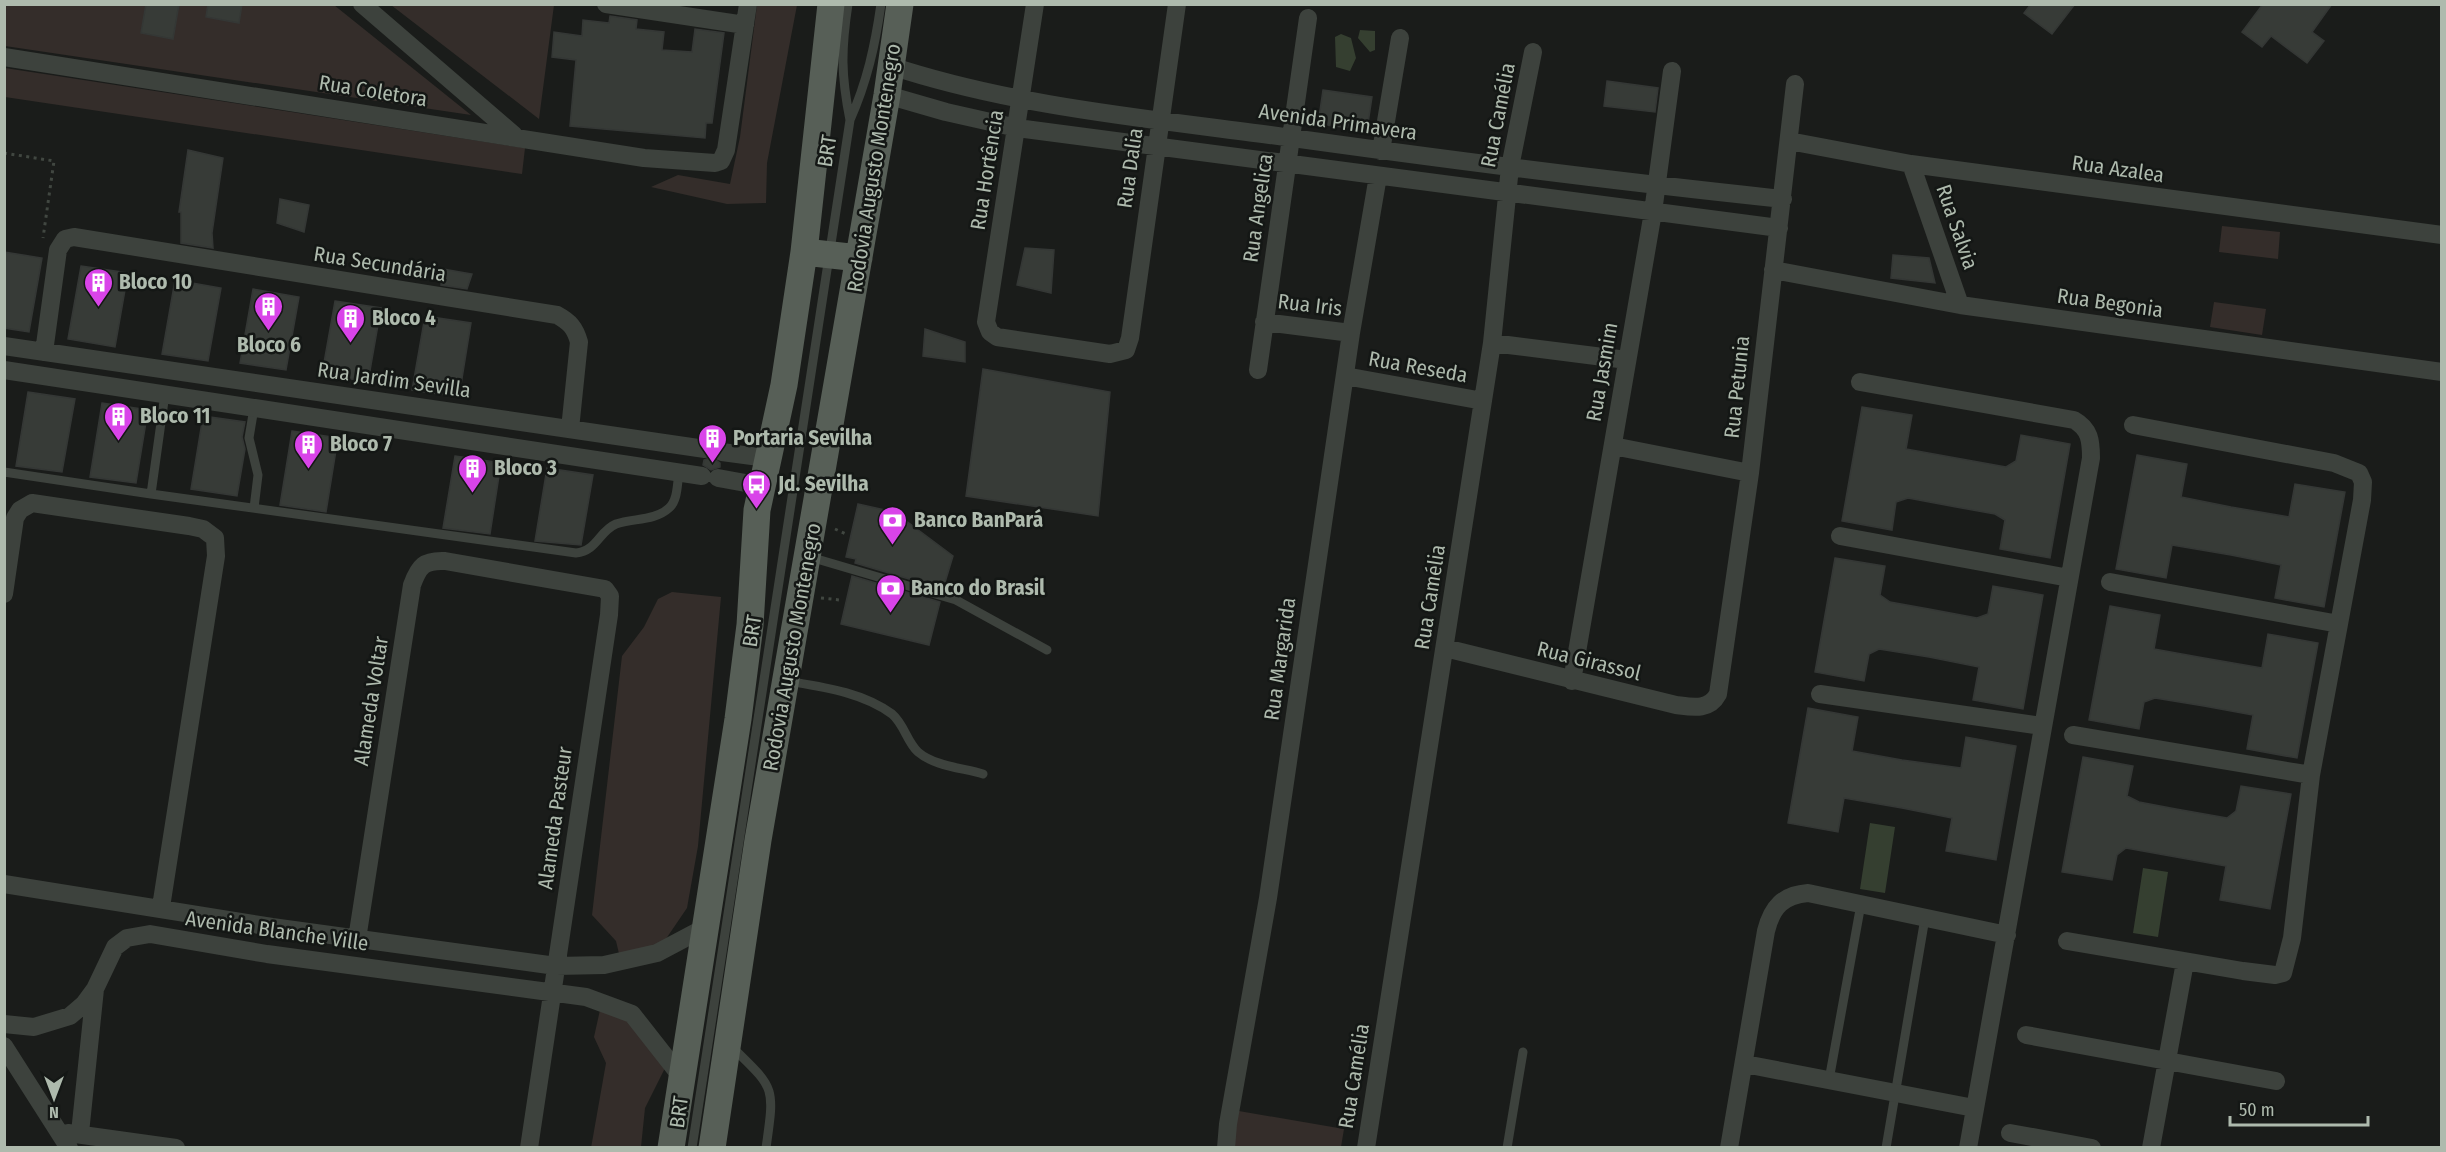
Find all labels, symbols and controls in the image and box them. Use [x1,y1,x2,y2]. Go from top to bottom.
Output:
street label: Rodovia Augusto Montenegro [841,42,907,294]
street label: Rua Camélia [1475,60,1521,170]
street label: Rua Coletora [317,70,429,112]
street label: Avenida Primavera [1257,98,1419,146]
street label: Rua Hortência [965,108,1009,232]
street label: Rua Dalia [1111,126,1149,210]
street label: BRT [812,133,842,169]
street label: Rua Azalea [2070,150,2166,188]
street label: Rua Angelica [1238,152,1278,264]
street label: Rua Salvia [1930,181,1984,273]
street label: Rua Secundária [312,241,448,287]
building icon: Bloco 10 [82,266,114,308]
place label: Bloco 10 [119,269,192,295]
street label: Rua Begonia [2055,283,2165,323]
street label: Rua Iris [1276,288,1344,322]
building icon: Bloco 6 [253,290,285,332]
building icon: Bloco 4 [335,302,367,344]
place label: Bloco 4 [372,305,436,331]
street label: Rua Jasmim [1581,320,1623,424]
place label: Bloco 6 [237,332,301,358]
street label: Rua Petunia [1719,334,1755,440]
street label: Rua Reseda [1366,346,1470,388]
street label: Rua Jardim Sevilla [316,356,472,404]
building icon: Bloco 11 [103,400,135,442]
place label: Bloco 11 [140,403,210,429]
building icon: Portaria Sevilha [696,422,728,464]
place label: Portaria Sevilha [733,425,872,451]
building icon: Bloco 7 [293,428,325,470]
place label: Bloco 7 [330,431,392,457]
building icon: Bloco 3 [457,452,489,494]
place label: Bloco 3 [494,455,557,481]
bus stop icon: Jd. Sevilha [741,468,773,510]
place label: Jd. Sevilha [777,471,869,497]
bank icon: Banco BanPará [877,504,909,546]
place label: Banco BanPará [914,507,1043,533]
street label: Rodovia Augusto Montenegro [757,521,827,773]
street label: Rua Camélia [1409,543,1451,651]
bank icon: Banco do Brasil [874,572,906,614]
place label: Banco do Brasil [911,575,1045,601]
street label: Rua Margarida [1259,596,1301,722]
street label: BRT [737,613,767,649]
street label: Alameda Voltar [348,634,394,768]
street label: Rua Girassol [1534,636,1644,687]
street label: Alameda Pasteur [532,744,578,891]
street label: Avenida Blanche Ville [184,905,370,957]
street label: Rua Camélia [1333,1022,1375,1130]
north arrow [24,1068,84,1128]
scale bar [2230,1089,2368,1127]
street label: BRT [664,1094,694,1130]
text: 50 m [2239,1099,2275,1121]
text: N [49,1103,59,1122]

